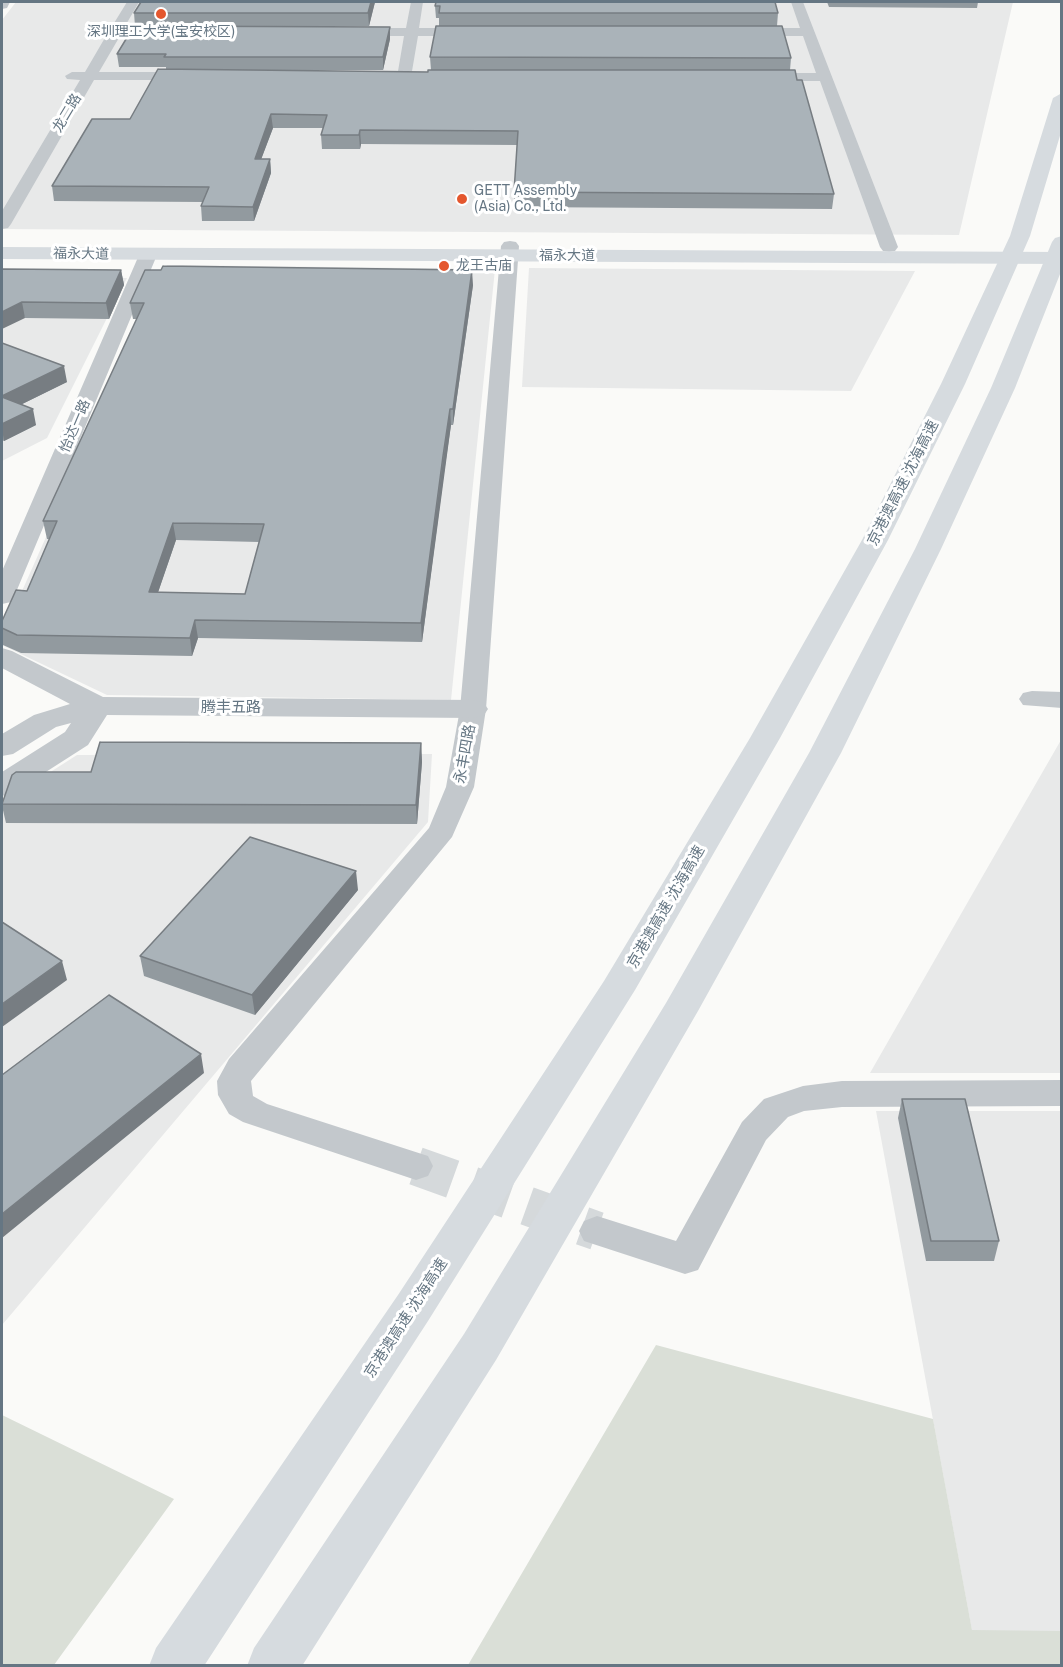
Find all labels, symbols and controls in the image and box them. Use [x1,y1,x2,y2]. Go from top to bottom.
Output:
marker: 深圳理工大学(宝安校区) [154,7,168,21]
place label: 深圳理工大学(宝安校区) [87,24,235,40]
street label: 龙二路 [49,91,85,135]
place label: GETT Assembly (Asia) Co., Ltd. [474,183,577,216]
marker: GETT Assembly (Asia) Co., Ltd. [455,192,469,206]
street label: 福永大道 [53,245,109,263]
street label: 福永大道 [539,248,595,264]
place label: 龙王古庙 [456,258,512,274]
marker: 龙王古庙 [437,259,451,273]
street label: 怡达一路 [56,397,94,455]
street label: 京港澳高速 沈海高速 [864,417,942,549]
street label: 腾丰五路 [201,698,261,716]
street label: 永丰四路 [451,723,479,785]
street label: 京港澳高速 沈海高速 [624,842,708,972]
street label: 京港澳高速 沈海高速 [361,1255,451,1381]

